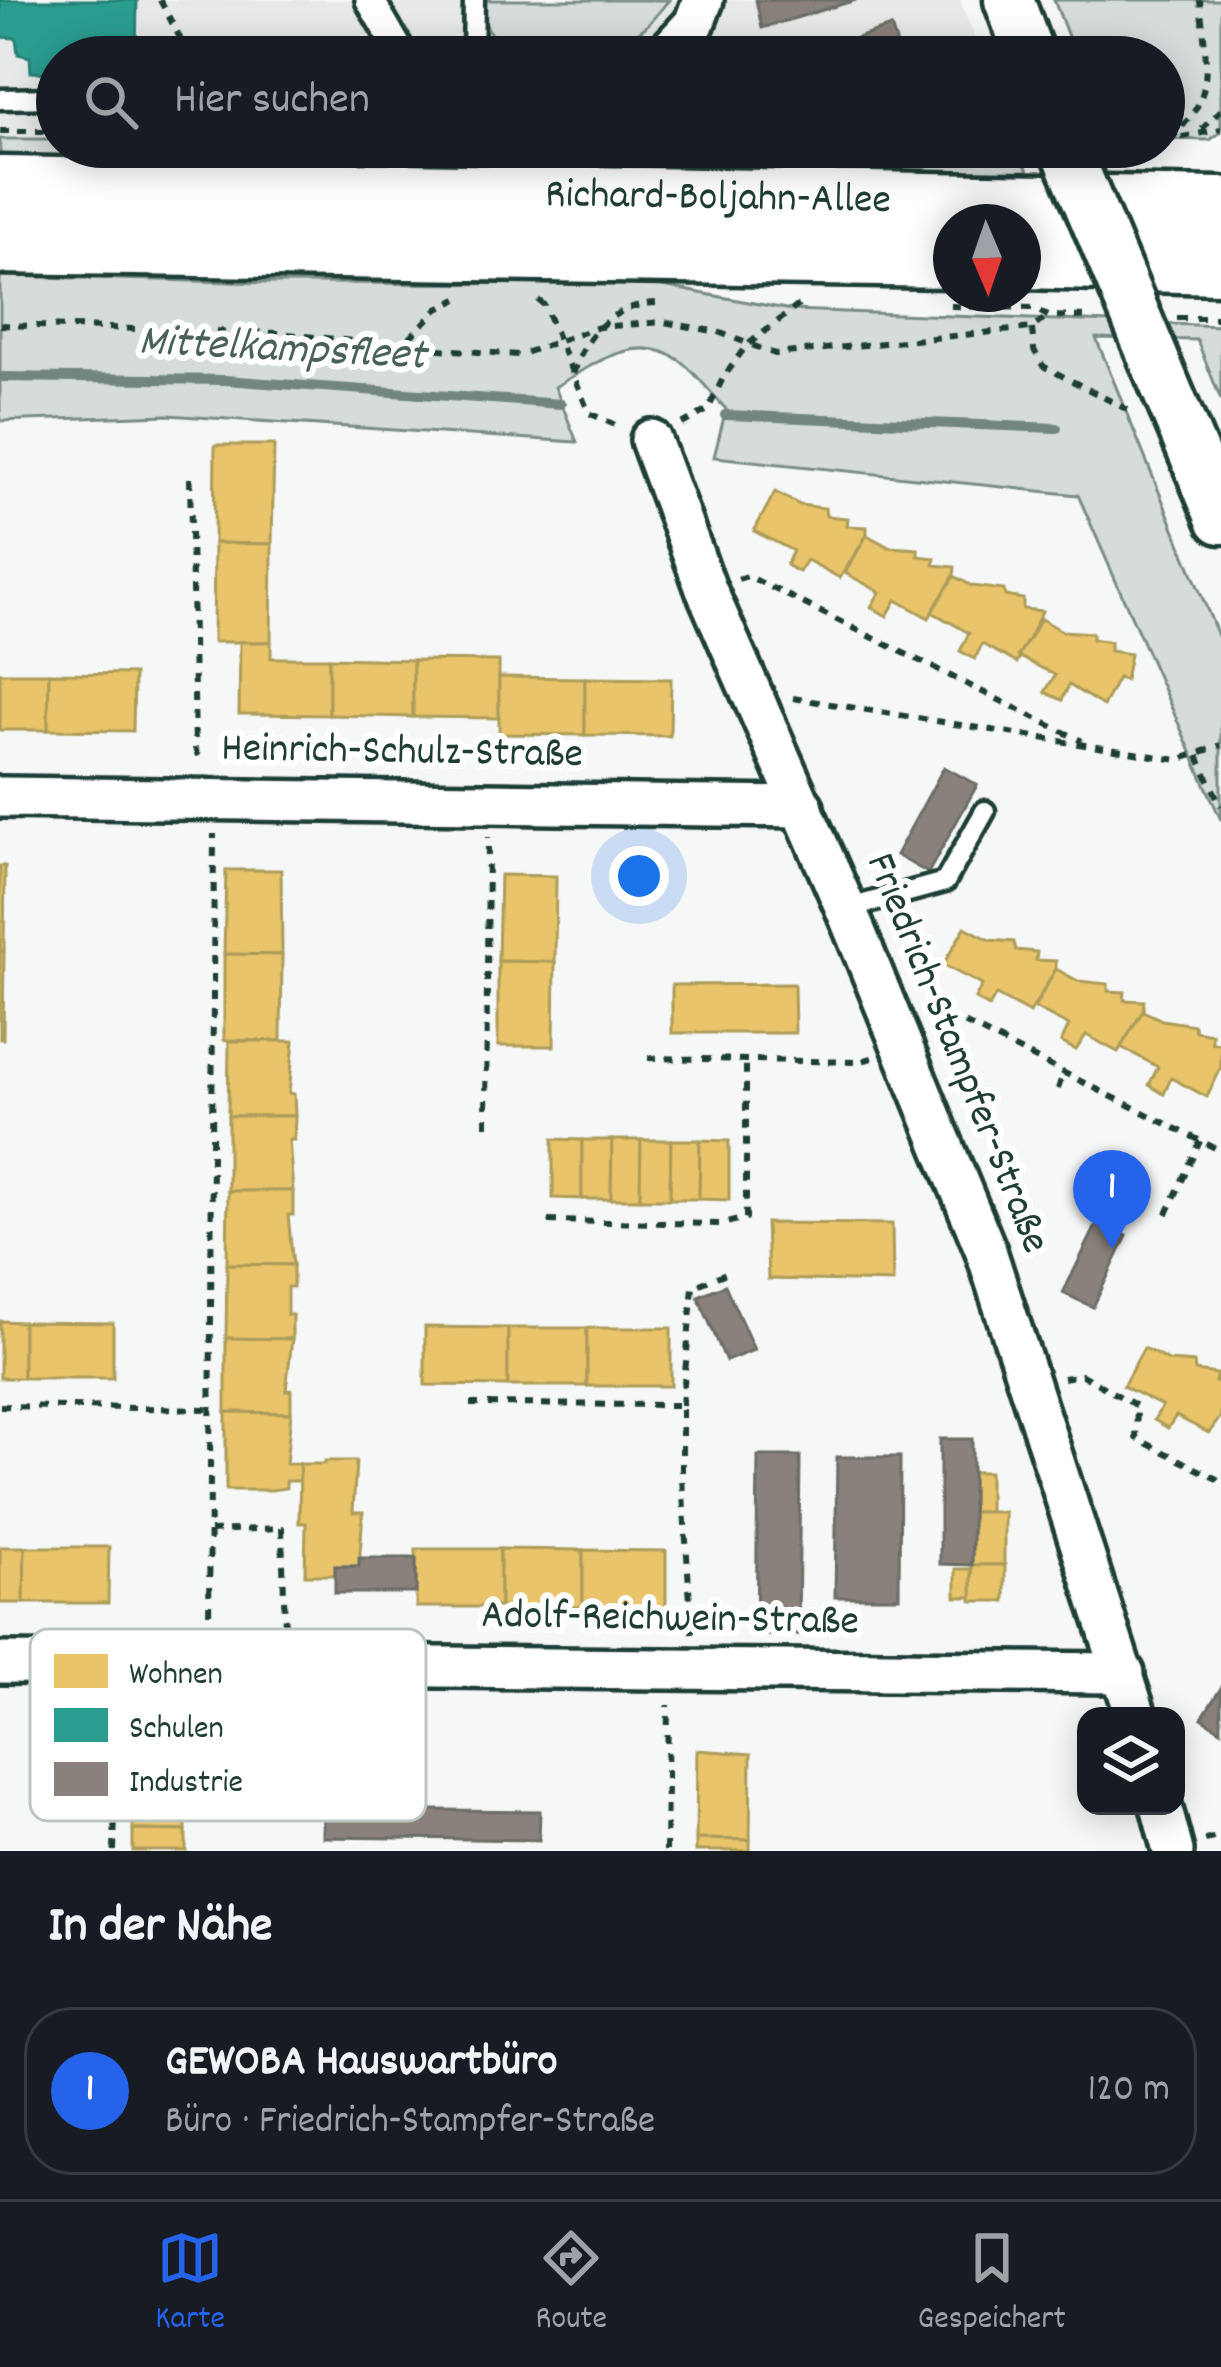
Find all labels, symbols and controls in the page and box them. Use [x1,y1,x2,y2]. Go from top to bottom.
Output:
search box [36,36,1185,168]
icon: search [78,69,144,135]
text: Hier suchen [174,70,370,134]
street label: Richard-Boljahn-Allee [545,167,891,233]
north arrow [933,204,1041,312]
water label: Mittelkampsfleet [137,312,431,391]
street label: Heinrich-Schulz-Straße [221,721,583,787]
street label: Friedrich-Stampfer-Straße [847,845,1063,1263]
your location [609,846,669,906]
pin: 1 [1073,1150,1151,1249]
street label: Adolf-Reichwein-Straße [481,1588,859,1654]
legend [30,1629,426,1821]
text: Wohnen [129,1653,223,1700]
text: Schulen [129,1707,224,1754]
map controls [1077,1707,1185,1815]
button: layers [1077,1707,1185,1815]
text: Industrie [129,1761,243,1808]
text: In der Nähe [48,1893,272,1965]
text: GEWOBA Hauswartbüro [165,2032,558,2096]
text: 1 [86,2064,94,2119]
text: 120 m [1087,2064,1170,2119]
text: Büro · Friedrich-Stampfer-Straße [165,2096,655,2151]
tab: Karte [155,2225,225,2344]
tab: Route [535,2225,607,2344]
tab: Gespeichert [918,2225,1066,2344]

